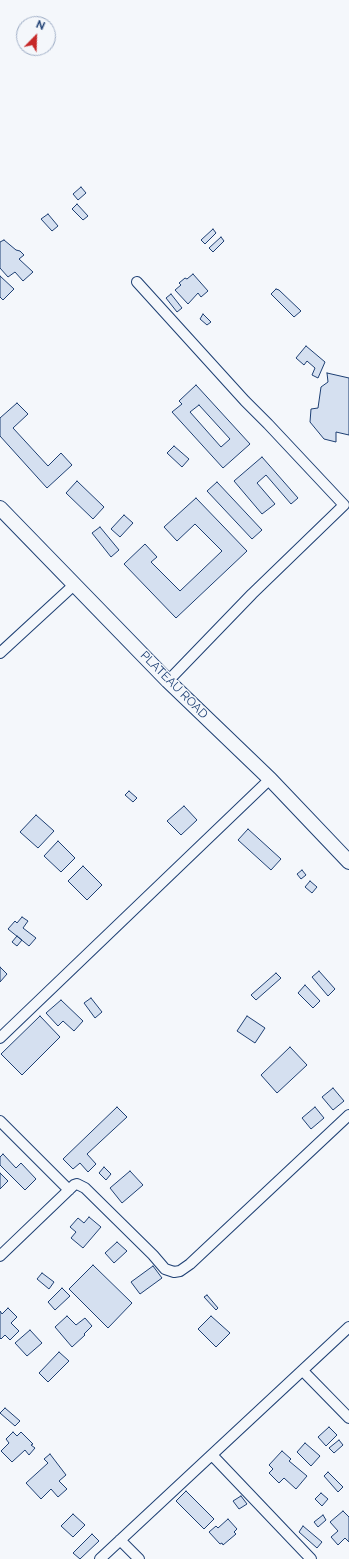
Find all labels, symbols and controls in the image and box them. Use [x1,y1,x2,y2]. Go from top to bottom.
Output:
north arrow [16,16,56,56]
text: N [34,18,47,33]
street label: PLATEAU ROAD [137,648,211,722]

